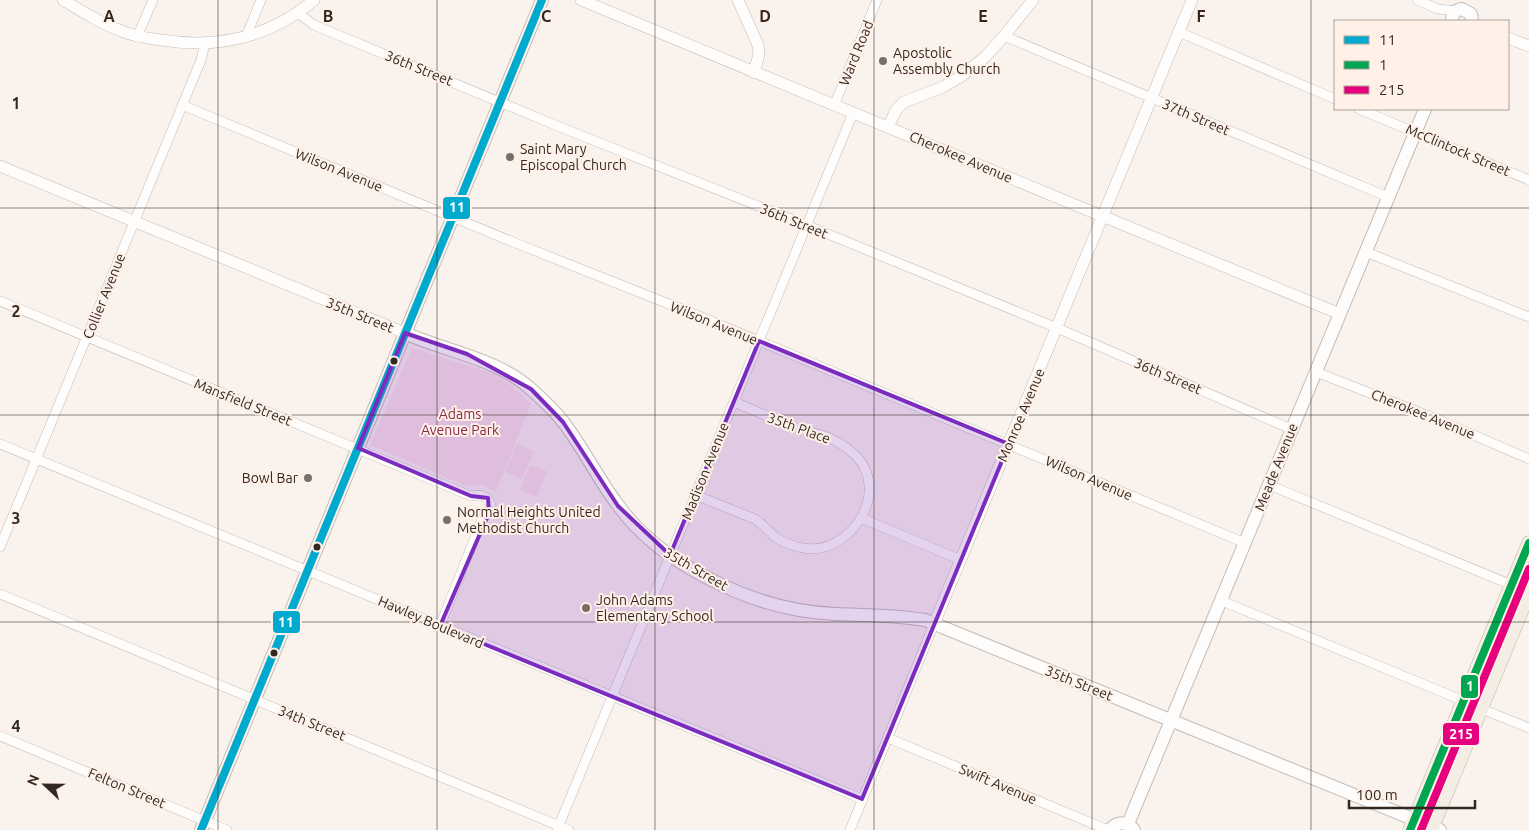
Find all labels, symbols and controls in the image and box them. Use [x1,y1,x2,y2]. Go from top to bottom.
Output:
text: A [103,7,115,25]
text: B [323,7,333,25]
text: C [541,7,551,25]
text: D [759,7,771,25]
text: E [978,7,988,25]
text: F [1197,7,1206,25]
street label: Ward Road [836,18,876,88]
legend [1334,20,1509,110]
text: 11 [1379,31,1396,48]
place label: Apostolic Assembly Church [893,45,1000,77]
street label: 36th Street [383,47,456,89]
marker: Apostolic Assembly Church [877,55,889,67]
text: 1 [1379,56,1387,73]
text: 215 [1379,81,1404,98]
text: 1 [11,94,21,112]
street label: 37th Street [1160,96,1233,139]
street label: McClintock Street [1403,121,1513,179]
street label: Cherokee Avenue [907,128,1015,186]
place label: Saint Mary Episcopal Church [520,141,627,173]
street label: Wilson Avenue [293,145,385,195]
marker: Saint Mary Episcopal Church [504,151,516,163]
line badge: 11 [442,196,471,220]
text: 11 [449,199,465,215]
street label: 36th Street [758,200,831,242]
street label: Collier Avenue [80,251,128,341]
street label: 35th Street [324,294,397,336]
street label: Wilson Avenue [668,298,760,348]
text: 2 [11,302,21,320]
street label: 36th Street [1132,355,1205,398]
unlabelled marker [389,356,399,366]
street label: Monroe Avenue [994,366,1048,464]
street label: Mansfield Street [192,375,295,429]
street label: Cherokee Avenue [1369,386,1477,442]
park label: Adams Avenue Park [421,406,499,438]
street label: 35th Place [765,409,833,447]
street label: Madison Avenue [678,420,732,522]
street label: Meade Avenue [1251,421,1301,513]
street label: Wilson Avenue [1043,452,1135,504]
place label: Bowl Bar [242,470,299,486]
marker: Bowl Bar [302,472,314,484]
place label: Normal Heights United Methodist Church [457,504,601,536]
text: 3 [11,509,21,527]
marker: Normal Heights United Methodist Church [441,514,453,526]
unlabelled marker [312,542,322,552]
street label: 35th Street [661,544,731,594]
place label: John Adams Elementary School [596,592,714,624]
street label: Hawley Boulevard [376,593,486,651]
marker: John Adams Elementary School [580,602,592,614]
line badge: 11 [272,610,301,634]
text: 11 [278,614,294,630]
unlabelled marker [269,648,279,658]
street label: 35th Street [1043,662,1116,704]
line badge: 1 [1460,674,1479,699]
text: 1 [1466,678,1474,694]
street label: 34th Street [276,702,349,744]
text: 4 [11,717,21,735]
line badge: 215 [1442,722,1480,746]
text: 215 [1449,726,1473,742]
north arrow [20,760,70,810]
street label: Swift Avenue [957,760,1039,808]
street label: Felton Street [86,764,169,812]
text: N [24,772,42,788]
scale bar [1349,778,1475,810]
text: 100 m [1356,786,1398,803]

